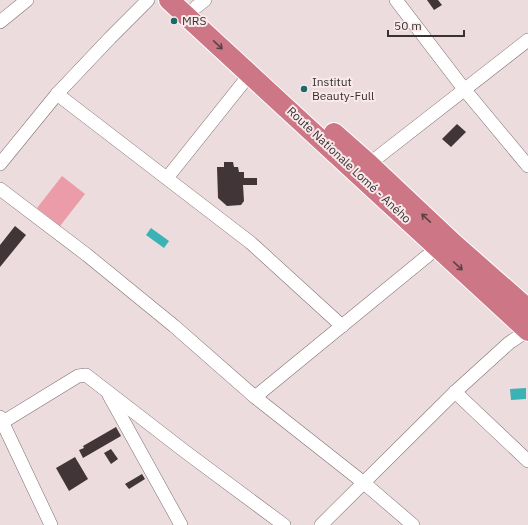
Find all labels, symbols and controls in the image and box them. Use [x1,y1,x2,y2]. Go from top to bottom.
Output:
scale bar [388,12,464,38]
place label: MRS [182,13,206,28]
marker: MRS [169,16,179,26]
text: 50 m [394,18,422,33]
one-way arrow [213,41,224,50]
place label: Institut Beauty-Full [312,74,374,103]
marker: Institut Beauty-Full [299,84,309,94]
street label: Route Nationale Lomé - Aného [284,103,415,226]
one-way arrow [421,213,431,222]
one-way arrow [453,261,463,270]

